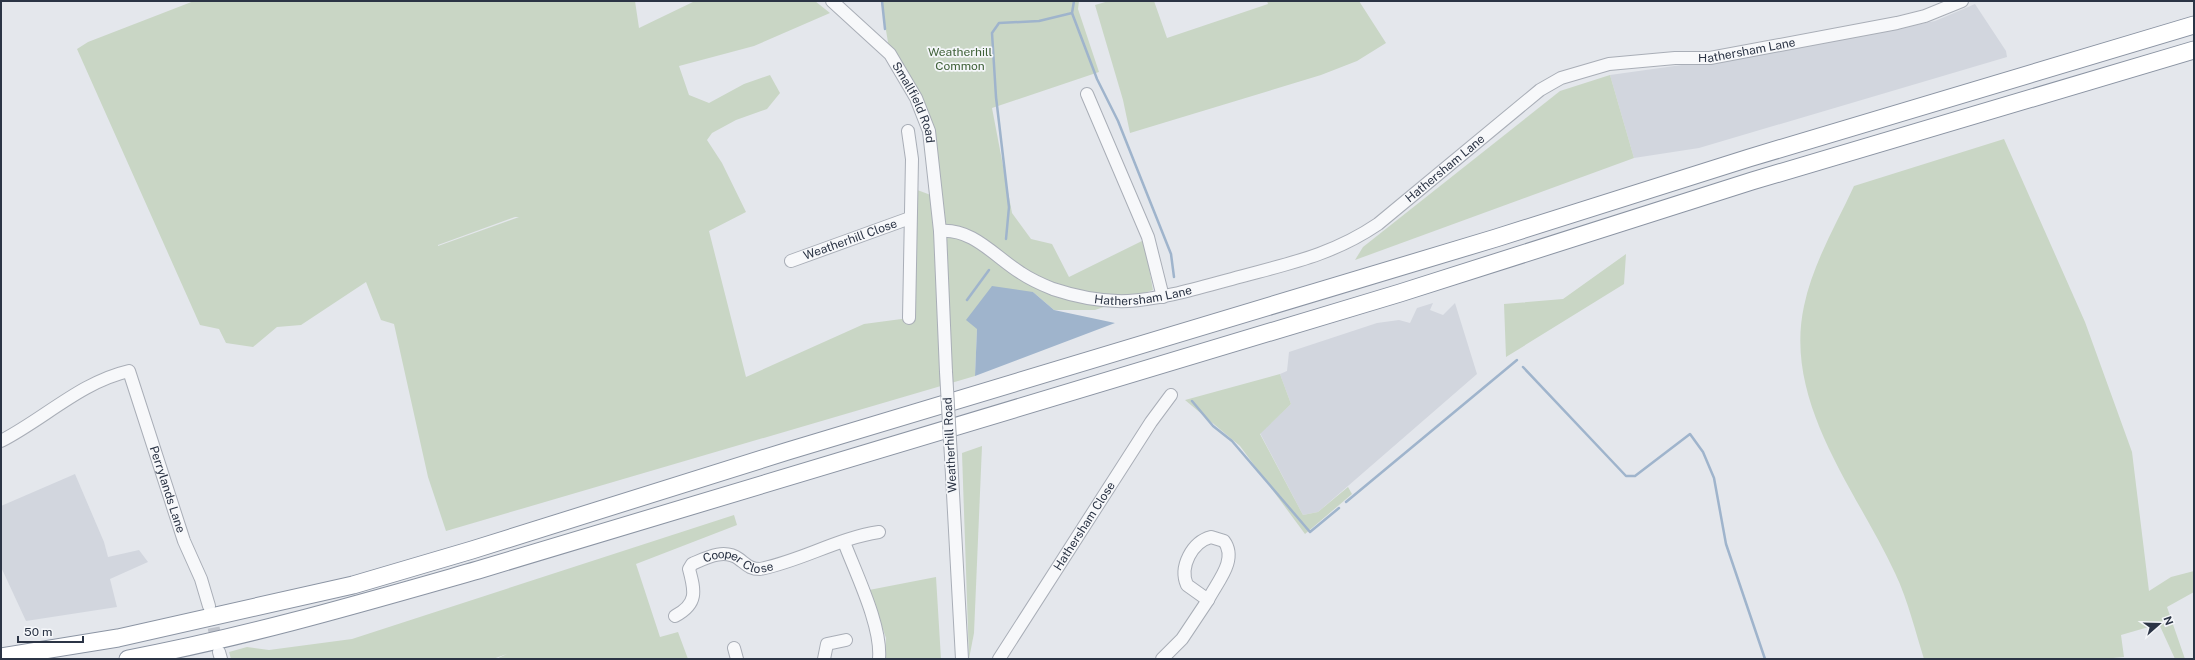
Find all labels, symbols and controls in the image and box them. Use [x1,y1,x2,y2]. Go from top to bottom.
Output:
street label: Hathersham Lane [1698,35,1797,65]
park label: Weatherhill Common [928,45,992,73]
street label: Smallfield Road [889,59,937,144]
street label: Hathersham Lane [1403,132,1488,205]
street label: Weatherhill Close [802,216,899,263]
street label: Hathersham Lane [1093,283,1193,308]
street label: Weatherhill Road [941,397,959,493]
street label: Perrylands Lane [147,444,188,535]
street label: Hathersham Close [1051,479,1118,573]
street label: Cooper Close [701,547,775,576]
north arrow [2139,604,2179,644]
text: N [2161,614,2176,627]
scale bar [18,618,83,644]
text: 50 m [24,625,52,639]

